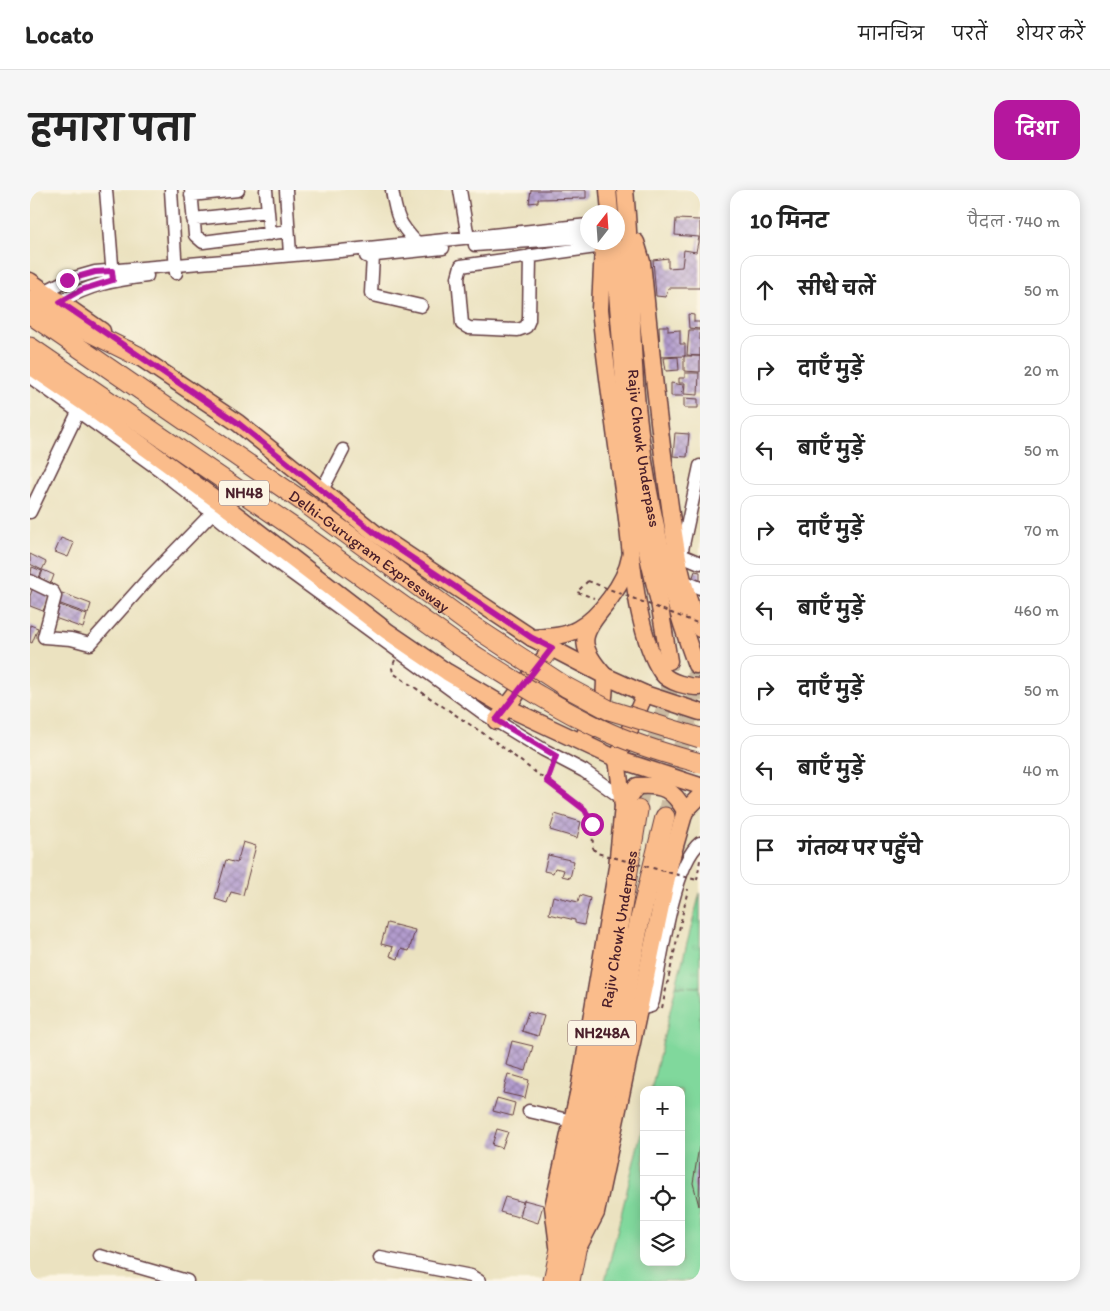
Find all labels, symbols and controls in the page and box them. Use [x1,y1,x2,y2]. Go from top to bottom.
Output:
text: Locato [25,20,94,49]
text: मानचित्र [858,23,924,45]
text: परतें [952,23,988,45]
text: शेयर करें [1016,23,1085,45]
button: दिशा [994,100,1080,160]
text: हमारा पता [30,107,193,149]
north arrow [580,205,625,250]
text: 10 मिनट [750,208,828,233]
text: पैदल · 740 m [967,212,1060,231]
route end [56,269,79,292]
icon: ahead [751,276,779,304]
text: सीधे चलें [798,277,875,300]
text: 50 m [1024,281,1059,300]
icon: right [751,356,779,384]
text: दाएँ मुड़ें [798,357,864,380]
text: 20 m [1024,361,1059,380]
street label: Rajiv Chowk Underpass [624,368,665,529]
icon: left [751,436,779,464]
text: बाएँ मुड़ें [798,437,864,460]
text: 50 m [1024,441,1059,460]
road number: NH48 [219,480,269,506]
street label: Delhi-Gurugram Expressway [285,486,454,617]
icon: right [751,516,779,544]
text: दाएँ मुड़ें [798,517,864,540]
text: 70 m [1024,521,1059,540]
icon: left [751,596,779,624]
text: बाएँ मुड़ें [798,597,864,620]
text: 460 m [1014,601,1059,620]
icon: right [751,676,779,704]
text: दाएँ मुड़ें [798,677,864,700]
text: 50 m [1024,681,1059,700]
icon: left [751,756,779,784]
text: बाएँ मुड़ें [798,757,864,780]
text: 40 m [1022,761,1059,780]
route start [581,813,604,836]
icon: arrive [751,836,779,864]
text: गंतव्य पर पहुँचे [798,837,922,860]
street label: Rajiv Chowk Underpass [597,849,641,1009]
road number: NH248A [568,1020,636,1046]
map controls [640,1086,685,1266]
button: + [640,1086,685,1131]
button: − [640,1131,685,1176]
button: locate [640,1176,685,1221]
button: layers [640,1221,685,1266]

